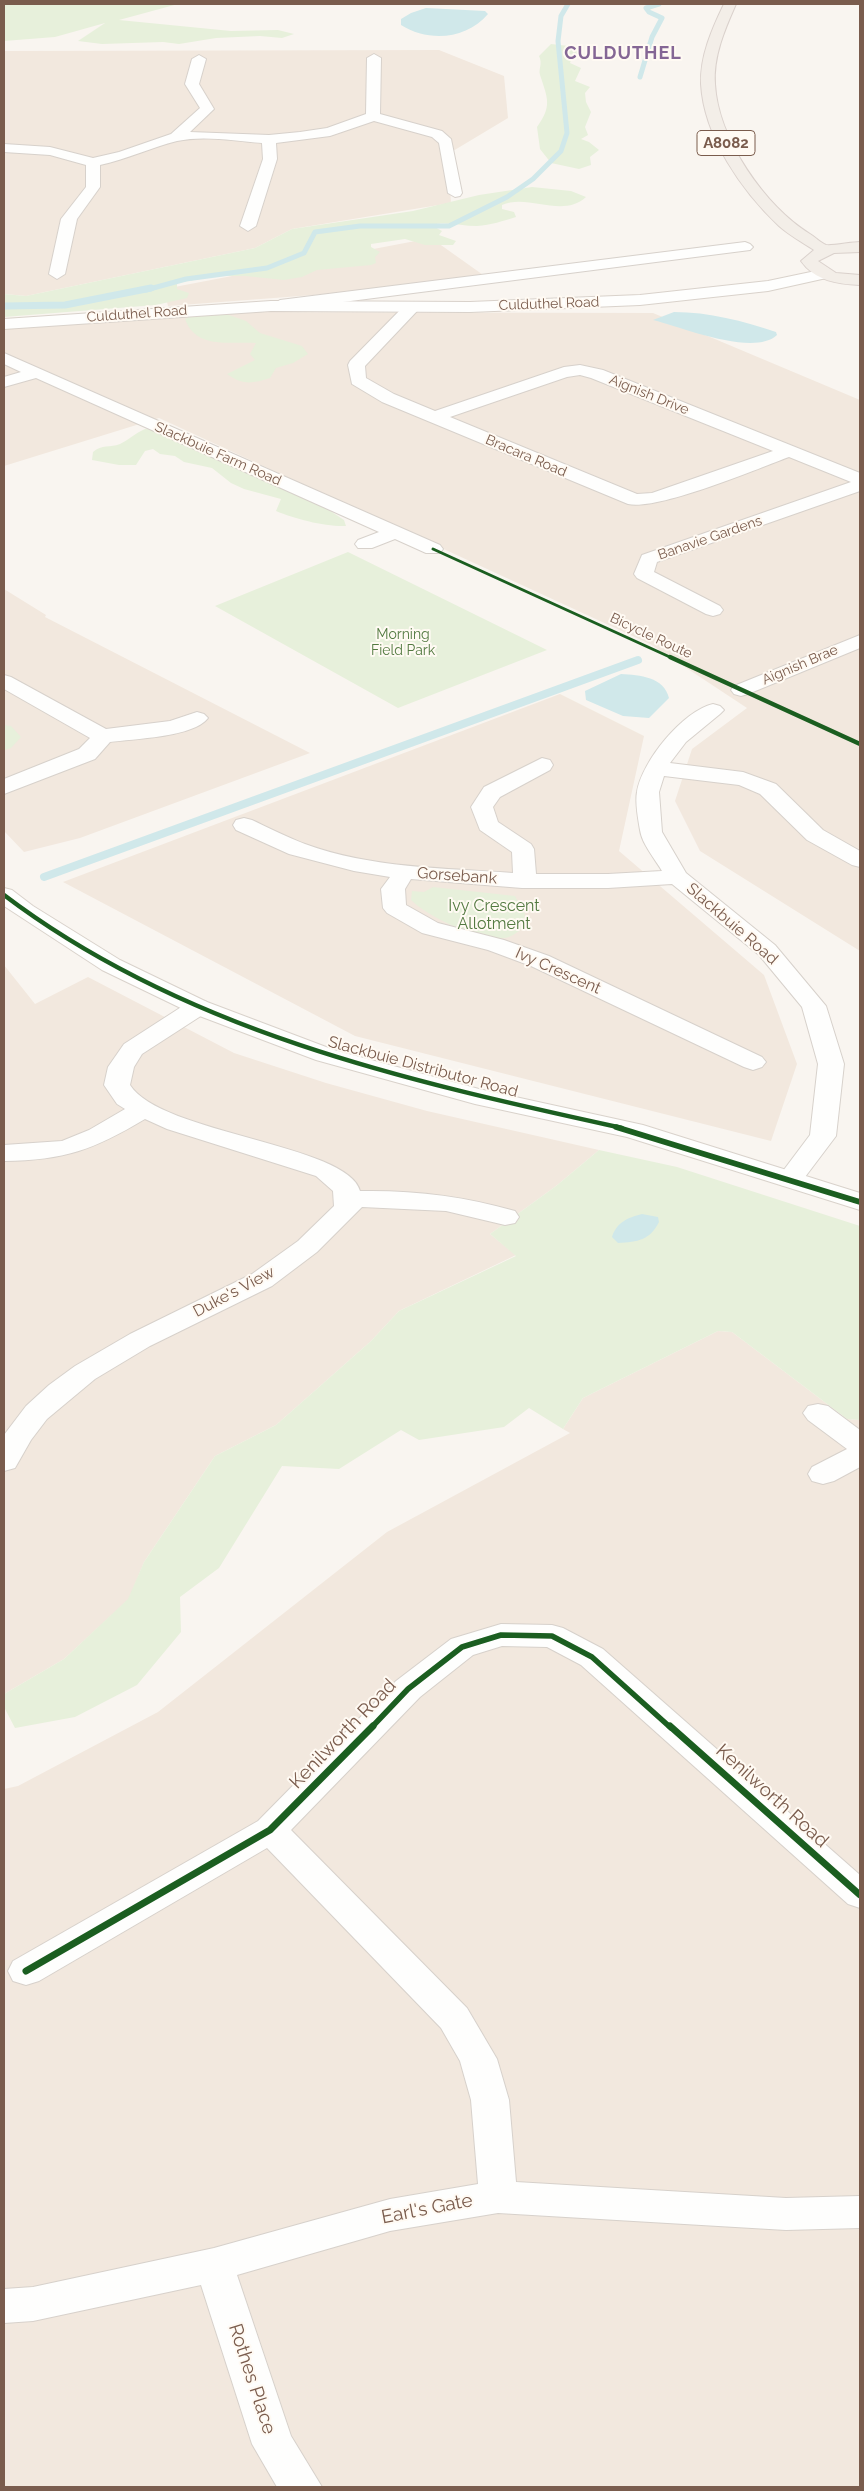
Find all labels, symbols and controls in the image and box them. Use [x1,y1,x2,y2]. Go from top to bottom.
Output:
district label: CULDUTHEL [563,43,683,65]
road number: A8082 [697,130,755,156]
street label: Culduthel Road [498,294,600,314]
street label: Culduthel Road [86,302,188,326]
street label: Aignish Drive [607,371,691,419]
street label: Slackbuie Farm Road [152,419,284,489]
street label: Bracara Road [483,431,569,481]
street label: Banavie Gardens [656,512,764,564]
street label: Bicycle Route [607,610,695,662]
park label: Morning Field Park [371,627,435,660]
street label: Aignish Brae [759,641,841,689]
street label: Gorsebank [416,864,498,888]
street label: Slackbuie Road [682,879,782,969]
park label: Ivy Crescent Allotment [448,896,540,934]
street label: Ivy Crescent [512,944,604,998]
street label: Slackbuie Distributor Road [326,1032,520,1102]
street label: Duke's View [190,1263,278,1321]
street label: Kenilworth Road [285,1674,401,1794]
street label: Kenilworth Road [711,1739,833,1853]
street label: Earl's Gate [380,2189,474,2229]
street label: Rothes Place [223,2321,281,2437]

